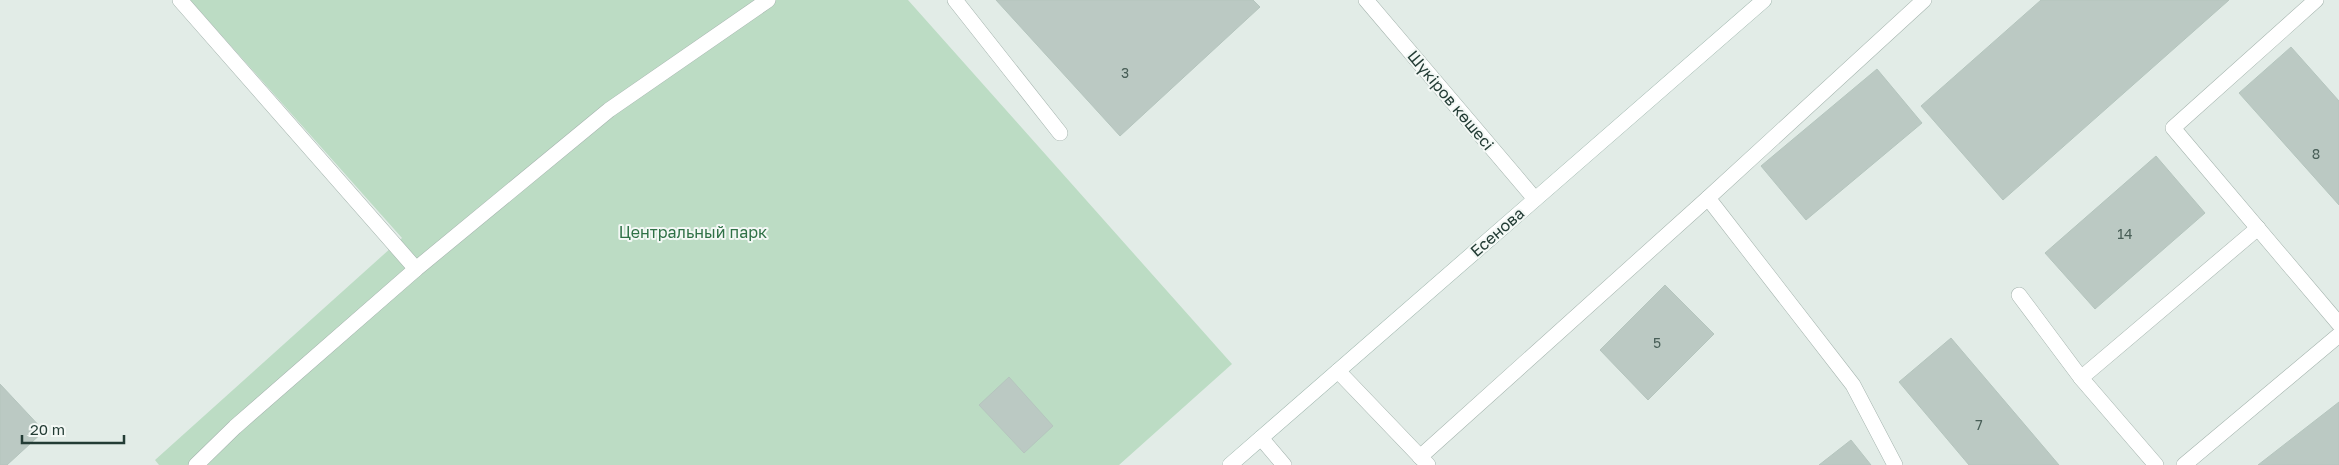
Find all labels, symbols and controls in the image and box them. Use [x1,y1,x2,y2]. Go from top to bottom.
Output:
street label: Шүкіров көшесі [1403,46,1499,154]
house number: 3 [1121,64,1129,81]
house number: 8 [2312,145,2320,162]
street label: Есенова [1466,203,1528,261]
park label: Центральный парк [619,222,767,242]
house number: 14 [2117,225,2133,242]
house number: 5 [1653,334,1661,351]
scale bar [22,412,125,444]
house number: 7 [1975,416,1983,433]
text: 20 m [30,420,65,438]

